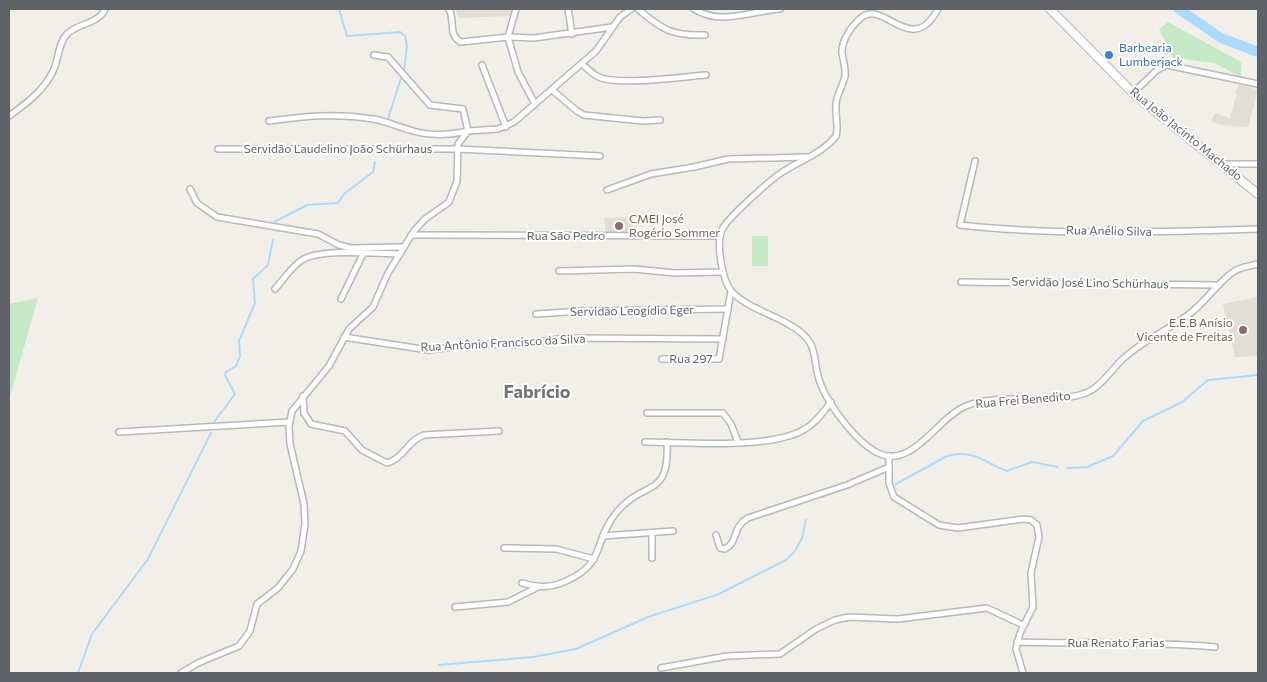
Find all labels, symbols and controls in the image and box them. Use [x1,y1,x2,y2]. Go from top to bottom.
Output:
place label: Barbearia Lumberjack [1119,40,1184,68]
marker: Barbearia Lumberjack [1103,49,1115,61]
street label: Rua João Jacinto Machado [1127,84,1246,184]
street label: Servidão Laudelino João Schürhaus [244,141,432,156]
place label: CMEI José Rogério Sommer [629,211,720,239]
marker: CMEI José Rogério Sommer [613,220,625,232]
street label: Rua Anélio Silva [1066,222,1152,238]
street label: Rua São Pedro [527,228,605,242]
street label: Servidão José Lino Schürhaus [1011,274,1169,291]
street label: Servidão Leogídio Eger [570,302,694,318]
place label: E.E.B Anísio Vicente de Freitas [1136,315,1233,343]
marker: E.E.B Anísio Vicente de Freitas [1237,324,1249,336]
street label: Rua Antônio Francisco da Silva [420,331,586,353]
street label: Rua 297 [669,351,713,365]
district label: Fabrício [503,380,571,402]
street label: Rua Frei Benedito [975,388,1071,410]
street label: Rua Renato Farias [1067,635,1165,649]

